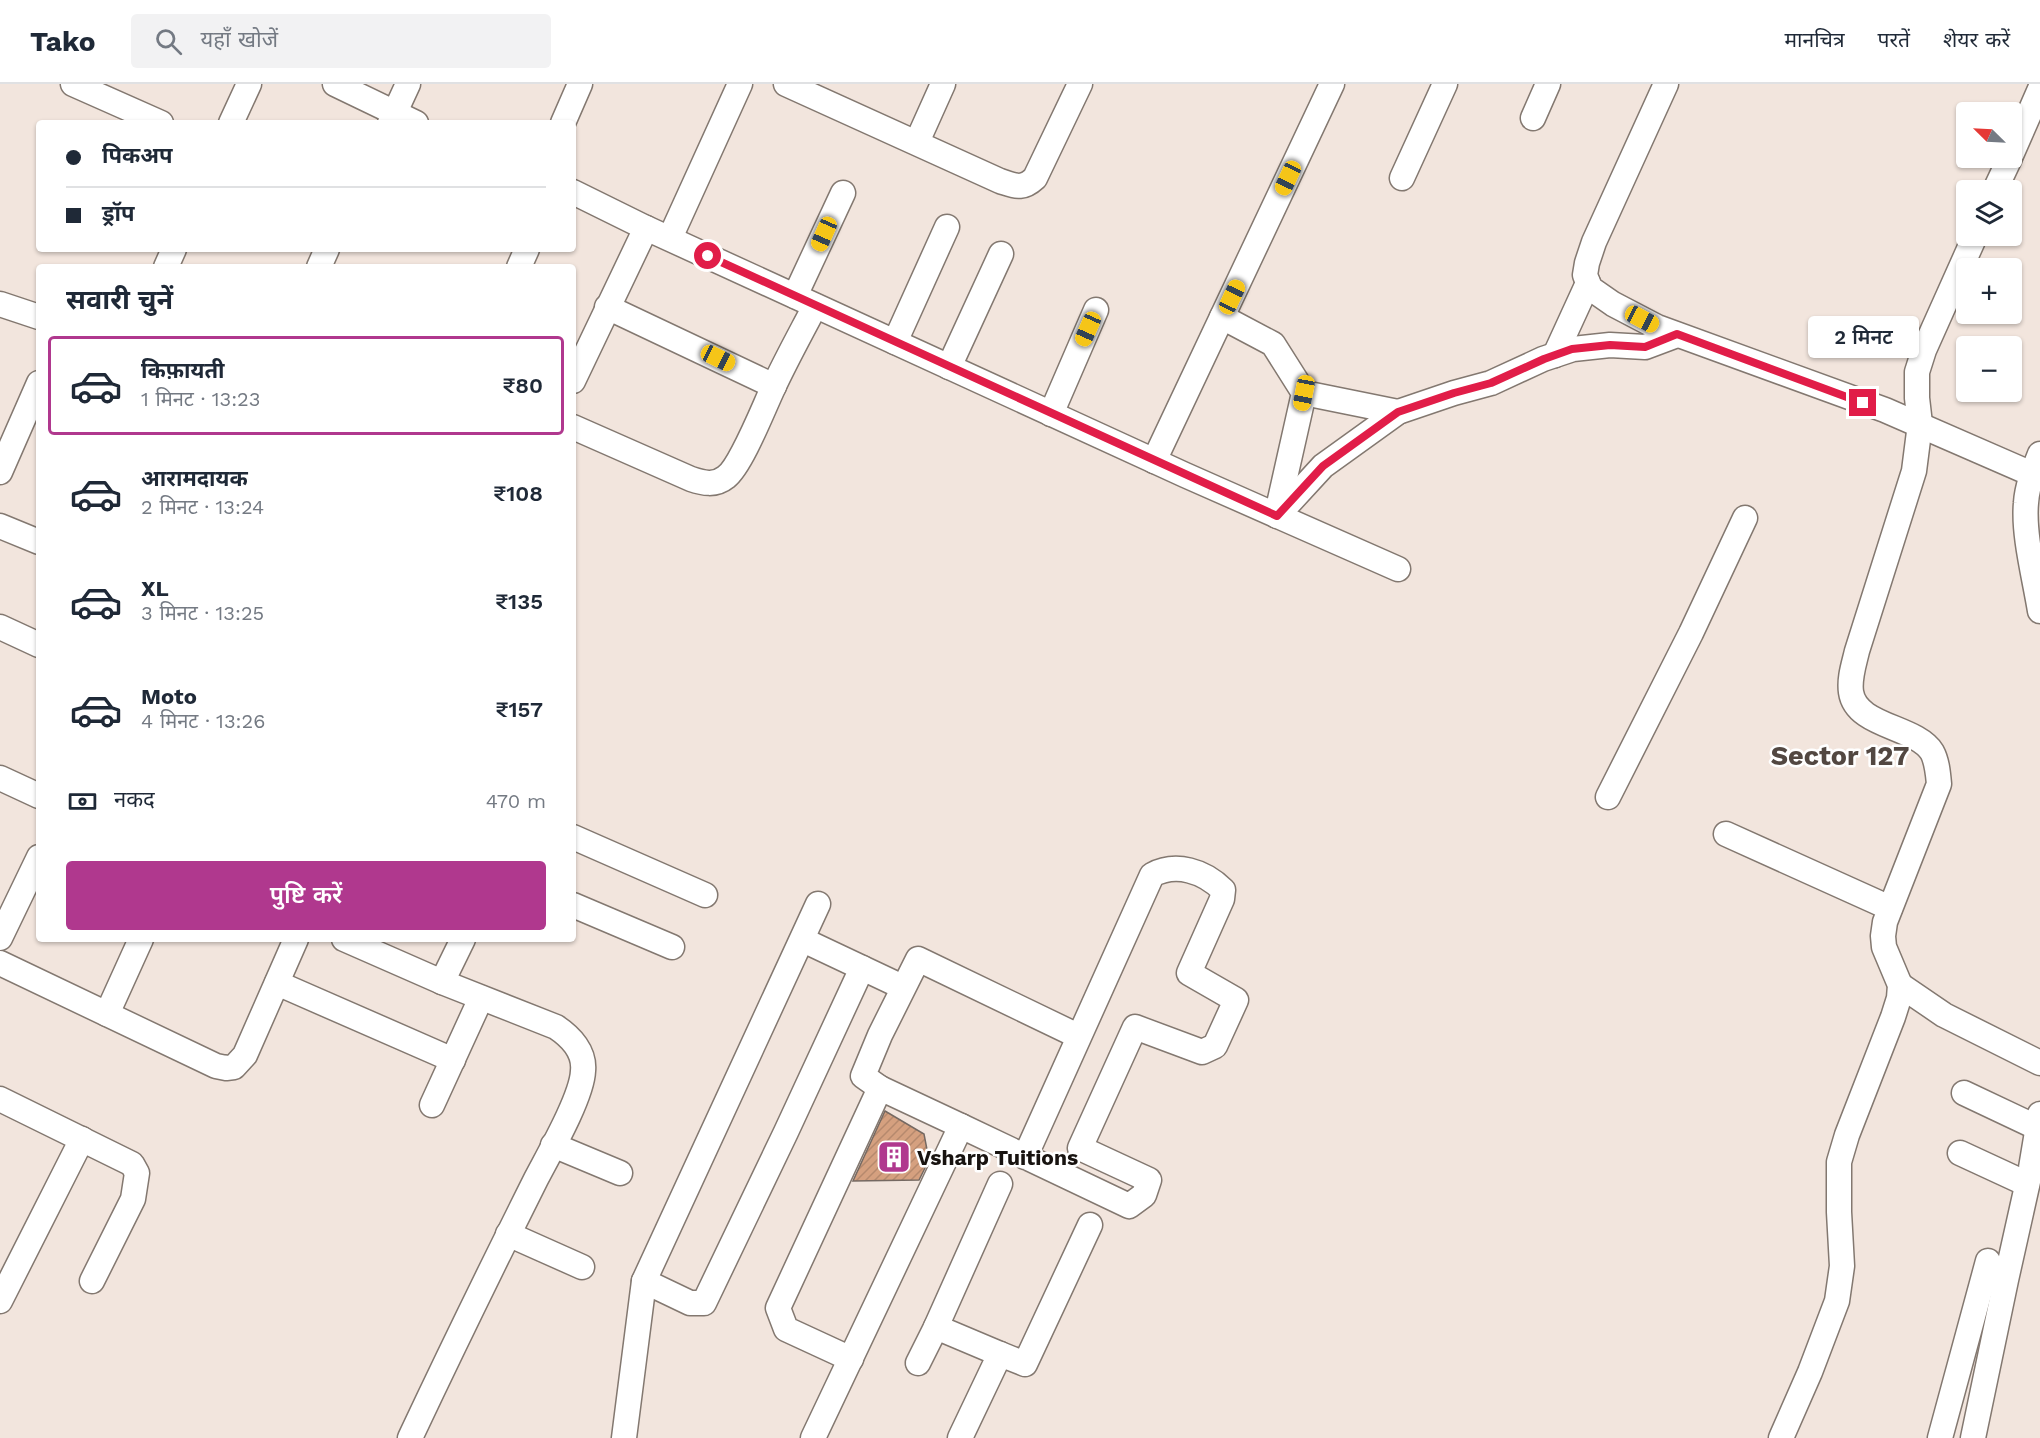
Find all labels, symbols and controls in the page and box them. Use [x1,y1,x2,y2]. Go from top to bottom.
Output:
search box [131,14,551,68]
text: Tako [30,25,95,58]
icon: search [152,25,185,58]
text: यहाँ खोजें [200,27,278,52]
text: मानचित्र [1785,27,1845,52]
text: परतें [1878,27,1910,52]
text: शेयर करें [1943,27,2010,52]
north arrow [1956,102,2022,168]
map controls [1956,102,2022,402]
text: पिकअप [102,143,173,168]
car [1272,158,1304,198]
button: layers [1956,180,2022,246]
text: ड्रॉप [102,201,135,226]
car [808,214,840,254]
route start [694,242,721,269]
button: + [1956,258,2022,324]
car [1216,277,1248,317]
text: सवारी चुनें [66,284,173,316]
car [1622,303,1662,335]
car [1072,309,1104,349]
callout: 2 मिनट [1808,316,1918,358]
text: 2 मिनट [1834,325,1893,349]
button: − [1956,336,2022,402]
car [698,342,738,374]
text: किफ़ायती [141,358,225,383]
icon: car [69,359,123,413]
text: ₹80 [502,373,543,398]
car [1292,374,1316,412]
text: 1 मिनट · 13:23 [141,387,260,411]
route end [1849,389,1876,416]
text: आरामदायक [141,466,248,491]
icon: car [69,467,123,521]
text: ₹108 [493,481,543,506]
text: 2 मिनट · 13:24 [141,495,264,519]
icon: car [69,575,123,629]
text: XL [141,576,169,601]
text: ₹135 [495,589,543,614]
text: 3 मिनट · 13:25 [141,601,264,625]
icon: car [69,683,123,737]
text: Moto [141,684,197,709]
text: ₹157 [496,697,543,722]
text: 4 मिनट · 13:26 [141,709,265,733]
district label: Sector 127 [1771,740,1909,772]
icon: cash [66,785,99,818]
text: नकद [114,787,155,812]
text: 470 m [486,789,546,813]
button: पुष्टि करें [66,861,546,930]
building icon: Vsharp Tuitions [876,1139,912,1175]
place label: Vsharp Tuitions [917,1145,1078,1170]

